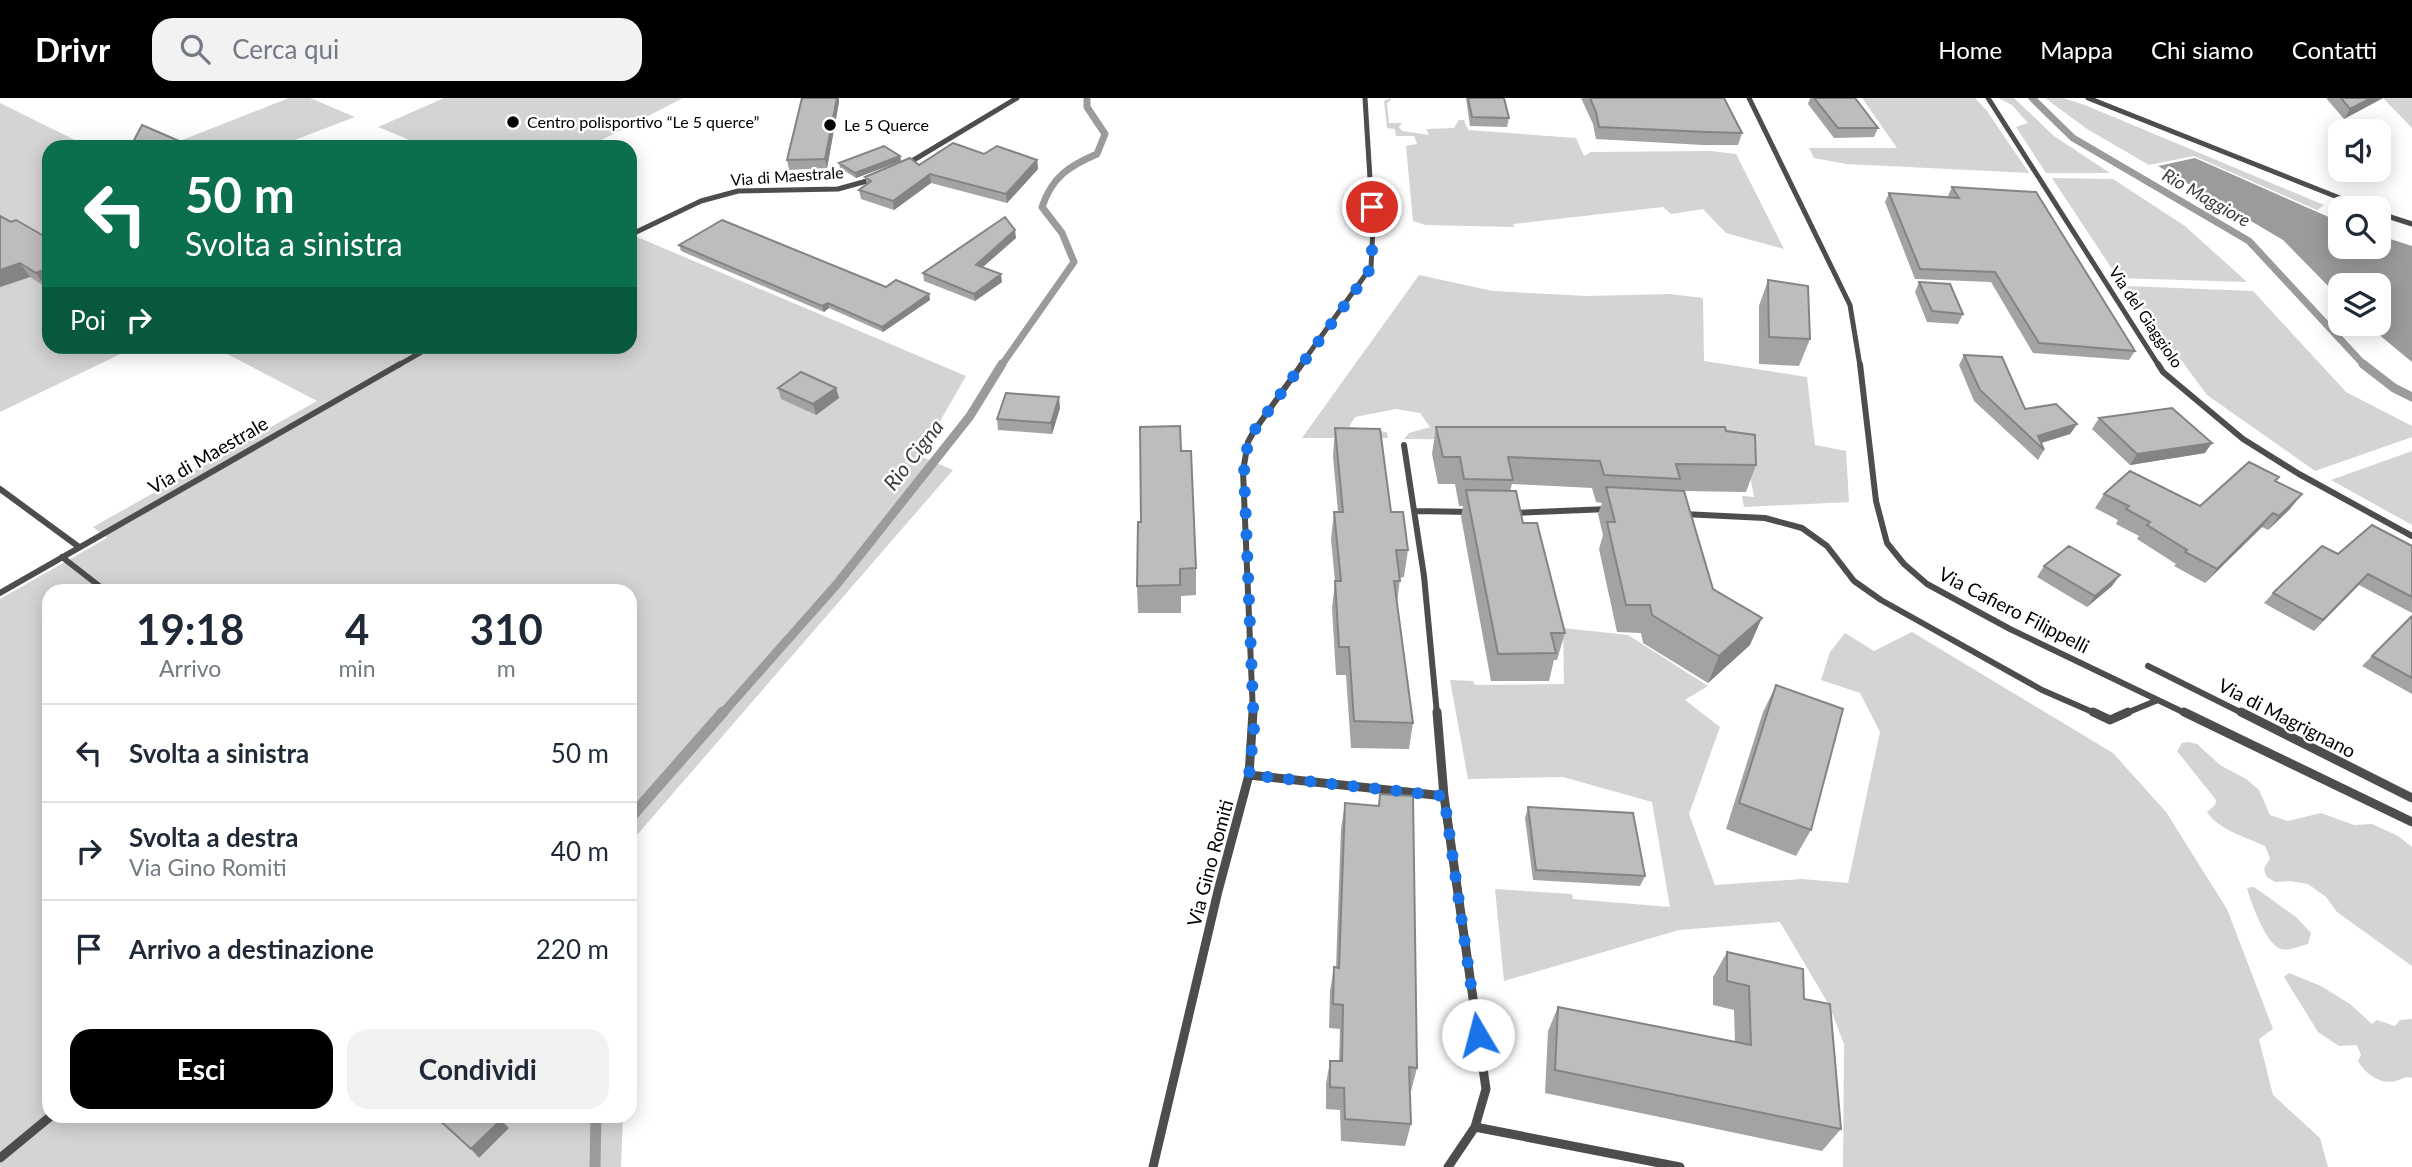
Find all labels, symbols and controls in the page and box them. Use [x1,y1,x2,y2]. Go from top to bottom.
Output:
search box [152,18,642,81]
text: Drivr [35,29,110,69]
icon: search [176,30,214,68]
text: Cerca qui [232,33,339,65]
text: Home [1938,35,2002,64]
text: Mappa [2040,35,2113,64]
text: Chi siamo [2151,35,2254,64]
text: Contatti [2292,35,2377,64]
place label: Centro polisportivo “Le 5 querce” [527,112,760,131]
marker: Centro polisportivo “Le 5 querce” [505,114,521,130]
place label: Le 5 Querce [844,115,929,134]
marker: Le 5 Querce [822,117,838,133]
map controls [2328,119,2391,336]
button: sound [2328,119,2391,182]
street label: Via di Maestrale [730,162,844,189]
water label: Rio Maggiore [2159,163,2254,231]
text: 50 m [185,165,295,223]
icon: left [70,168,161,259]
pin [1342,177,1402,237]
icon: arrive [1353,188,1391,226]
button: search [2328,196,2391,259]
text: Svolta a sinistra [185,224,403,263]
street label: Via del Giaggiolo [2106,263,2187,371]
button: layers [2328,273,2391,336]
icon: right [120,301,158,339]
text: Poi [70,304,106,336]
street label: Via di Maestrale [144,411,272,498]
water label: Rio Cigna [878,414,948,494]
street label: Via Cafiero Filippelli [1935,562,2093,657]
text: 19:18 [136,604,244,654]
text: 4 [345,604,369,654]
text: 310 [470,604,543,654]
text: Arrivo [159,654,221,682]
text: min [338,654,376,682]
text: m [497,654,516,682]
street label: Via di Magrignano [2215,673,2360,762]
icon: left [70,734,108,772]
text: Svolta a sinistra [129,737,309,769]
text: 50 m [551,737,609,769]
street label: Via Gino Romiti [1182,797,1237,929]
text: Svolta a destra [129,821,299,853]
icon: right [70,832,108,870]
text: 40 m [551,835,609,867]
text: Via Gino Romiti [129,853,287,881]
icon: arrive [70,930,108,968]
text: Arrivo a destinazione [129,933,374,965]
text: 220 m [536,933,609,965]
position arrow [1441,998,1515,1072]
button: Esci [70,1029,333,1109]
button: Condividi [347,1029,609,1109]

